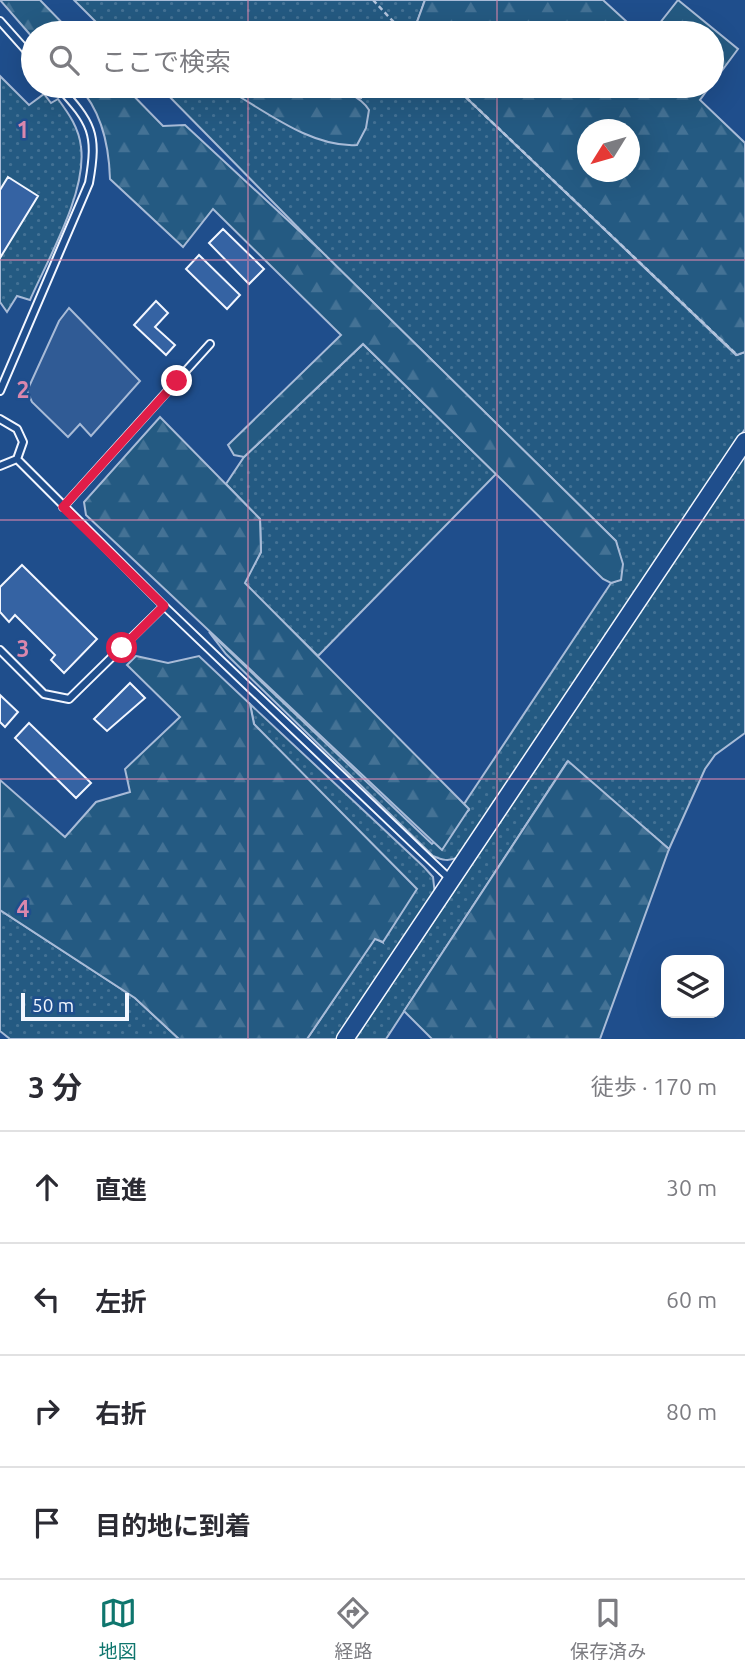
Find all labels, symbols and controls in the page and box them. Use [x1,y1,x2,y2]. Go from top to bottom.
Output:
search box [21,21,724,98]
icon: search [45,41,83,79]
text: ここで検索 [101,47,231,76]
text: 1 [17,117,29,142]
north arrow [577,119,640,182]
route end [161,365,192,396]
text: 2 [17,377,29,402]
route start [106,632,137,663]
text: 3 [17,636,29,661]
text: 4 [17,896,30,921]
map controls [661,955,724,1018]
button: layers [661,955,724,1018]
scale bar [21,990,130,1022]
text: 50 m [32,994,74,1016]
text: 3 分 [28,1070,82,1104]
text: 徒歩 · 170 m [591,1074,717,1099]
icon: ahead [28,1168,66,1206]
text: 直進 [95,1175,147,1204]
text: 30 m [666,1175,717,1200]
icon: left [28,1280,66,1318]
text: 左折 [95,1287,147,1316]
text: 60 m [666,1287,717,1312]
icon: right [28,1392,66,1430]
text: 右折 [95,1399,147,1428]
text: 80 m [666,1399,717,1424]
icon: arrive [28,1504,66,1542]
text: 目的地に到着 [95,1511,251,1540]
tab: 地図 [99,1594,137,1663]
tab: 経路 [334,1594,372,1663]
tab: 保存済み [570,1594,646,1663]

